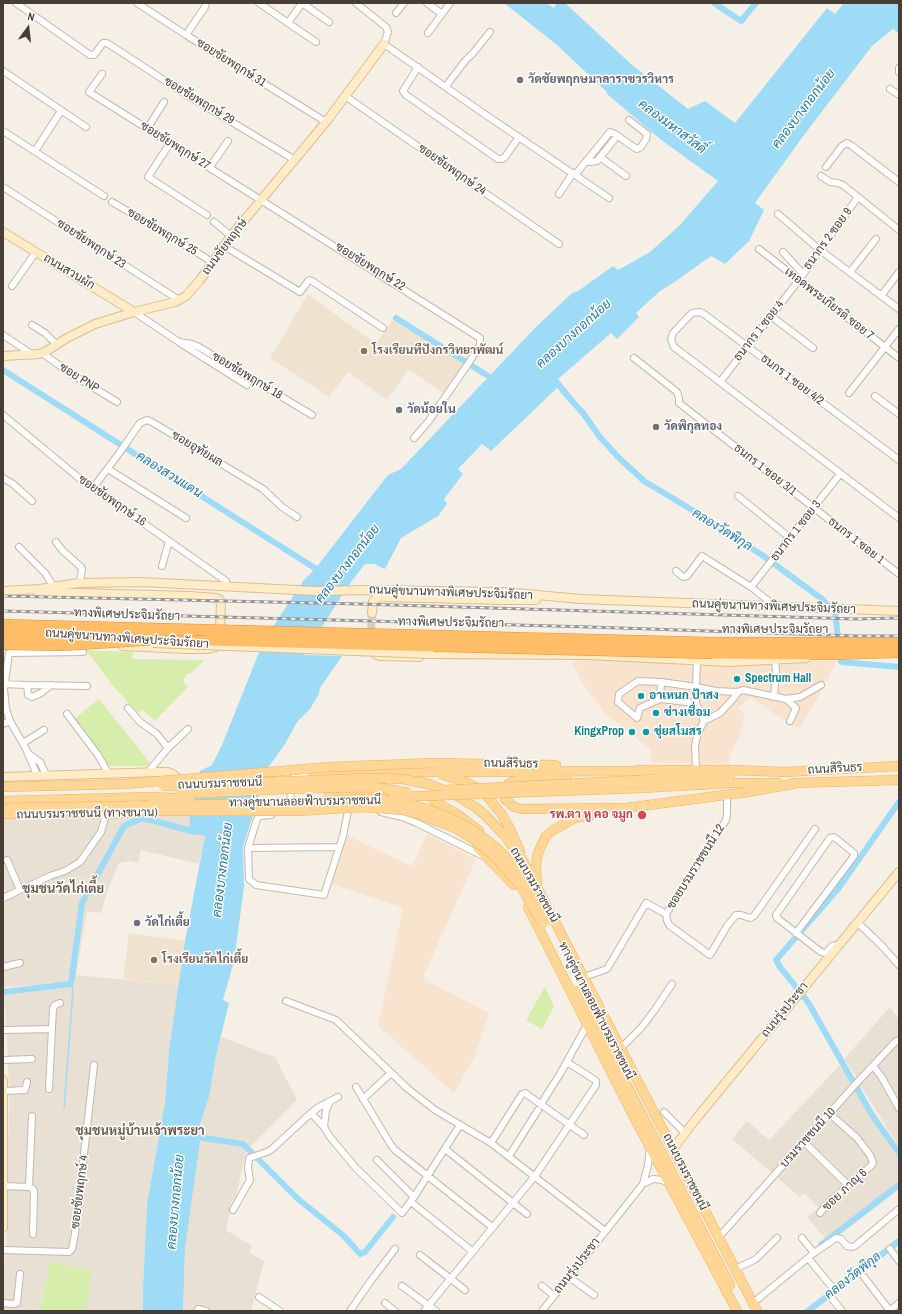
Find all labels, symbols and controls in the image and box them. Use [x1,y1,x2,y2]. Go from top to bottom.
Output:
north arrow [8,8,48,48]
text: N [26,9,36,24]
street label: ซอยชัยพฤกษ์ 31 [193,36,269,90]
water label: คลองบางกอกน้อย [769,66,839,152]
place label: วัดชัยพฤกษมาลาราชวรวิหาร [528,73,674,87]
street label: ซอยชัยพฤกษ์ 29 [161,74,237,128]
marker: วัดชัยพฤกษมาลาราชวรวิหาร [515,75,525,85]
water label: คลองมหาสวัสดิ์ [635,96,709,158]
street label: ซอยชัยพฤกษ์ 27 [137,119,213,173]
street label: ซอยชัยพฤกษ์ 24 [415,141,489,199]
street label: ซอยชัยพฤกษ์ 25 [124,205,200,259]
street label: ธนากร 2 ซอย 9 [801,205,855,273]
street label: ซอยชัยพฤกษ์ 23 [54,216,128,272]
street label: ถนนชัยพฤกษ์ [199,216,251,278]
street label: ซอยชัยพฤกษ์ 22 [332,240,408,294]
street label: ถนนสวนผัก [41,251,97,293]
street label: เทอดพระเกียรติ ซอย 7 [781,265,877,343]
water label: คลองบางกอกน้อย [533,296,615,372]
street label: ธนากร 1 ซอย 4 [731,298,787,364]
place label: โรงเรียนทีปังกรวิทยาพัฒน์ [372,344,503,358]
marker: โรงเรียนทีปังกรวิทยาพัฒน์ [359,346,369,356]
street label: ซอยชัยพฤกษ์ 18 [209,349,285,403]
street label: ธนกร 1 ซอย 4/2 [758,352,826,408]
street label: ซอย PNP [56,360,102,396]
place label: วัดน้อยใน [407,403,456,417]
marker: วัดน้อยใน [394,405,404,415]
place label: วัดพิกุลทอง [664,420,722,434]
marker: วัดพิกุลทอง [651,422,661,432]
street label: ซอยอุทัยผล [169,428,225,470]
street label: ธนกร 1 ซอย 3/1 [731,441,799,499]
water label: คลองสวนแดน [133,449,205,501]
street label: ซอยชัยพฤกษ์ 16 [75,472,149,530]
street label: ธนากร 1 ซอย 3 [768,498,824,564]
water label: คลองวัดพิกุล [689,505,755,555]
street label: ธนกร 1 ซอย 1 [825,515,887,567]
water label: คลองบางกอกน้อย [312,522,384,606]
street label: ถนนคู่ขนานทางพิเศษประจิมรัถยา [369,583,533,603]
street label: ถนนคู่ขนานทางพิเศษประจิมรัถยา [692,597,856,617]
street label: ทางพิเศษประจิมรัถยา [74,606,180,624]
street label: ทางพิเศษประจิมรัถยา [398,615,504,631]
street label: ทางพิเศษประจิมรัถยา [722,623,828,637]
street label: ถนนคู่ขนานทางพิเศษประจิมรัถยา [45,626,209,652]
place label: Spectrum Hall [745,672,811,686]
marker: Spectrum Hall [732,674,742,684]
place label: อาเหนก ป้าสง [649,689,719,703]
marker: อาเหนก ป้าสง [636,691,646,701]
place label: ช่างเชื่อม [664,706,710,720]
marker: ช่างเชื่อม [651,708,661,718]
place label: KingxProp [574,725,624,739]
place label: ชุ่ยสโมสร [654,725,702,739]
marker: KingxProp [627,727,637,737]
marker: ชุ่ยสโมสร [641,727,651,737]
street label: ถนนสิรินธร [483,756,539,772]
street label: ถนนสิรินธร [807,760,863,778]
street label: ถนนบรมราชชนนี [177,775,263,793]
street label: ทางคู่ขนานลอยฟ้าบรมราชชนนี [229,793,381,811]
street label: ถนนบรมราชชนนี (ทางขนาน) [16,806,158,822]
place label: รพ.ตา หู คอ จมูก [550,808,633,822]
marker: รพ.ตา หู คอ จมูก [636,809,648,821]
water label: คลองบางกอกน้อย [209,822,237,918]
street label: ซอยบรมราชชนนี 12 [664,822,728,912]
street label: ถนนบรมราชชนนี [507,845,561,925]
district label: ชุมชนวัดไก่เตี้ย [22,882,104,898]
place label: วัดไก่เตี้ย [145,916,190,930]
marker: วัดไก่เตี้ย [132,918,142,928]
street label: ทางคู่ขนานลอยฟ้าบรมราชชนนี [555,940,637,1082]
place label: โรงเรียนวัดไก่เตี้ย [162,953,248,967]
marker: โรงเรียนวัดไก่เตี้ย [149,955,159,965]
street label: ถนนรุ่งประชา [758,980,812,1040]
street label: บรมราชชนนี 10 [777,1105,839,1171]
district label: ชุมชนหมู่บ้านเจ้าพระยา [75,1124,205,1140]
street label: ถนนบรมราชชนนี [659,1131,711,1213]
street label: ซอยชัยพฤกษ์ 4 [68,1154,92,1230]
water label: คลองบางกอกน้อย [164,1154,188,1250]
street label: ซอย ภาณุ 6 [820,1166,870,1214]
street label: ถนนรุ่งประชา [551,1235,603,1297]
water label: คลองวัดพิกุล [822,1249,884,1303]

